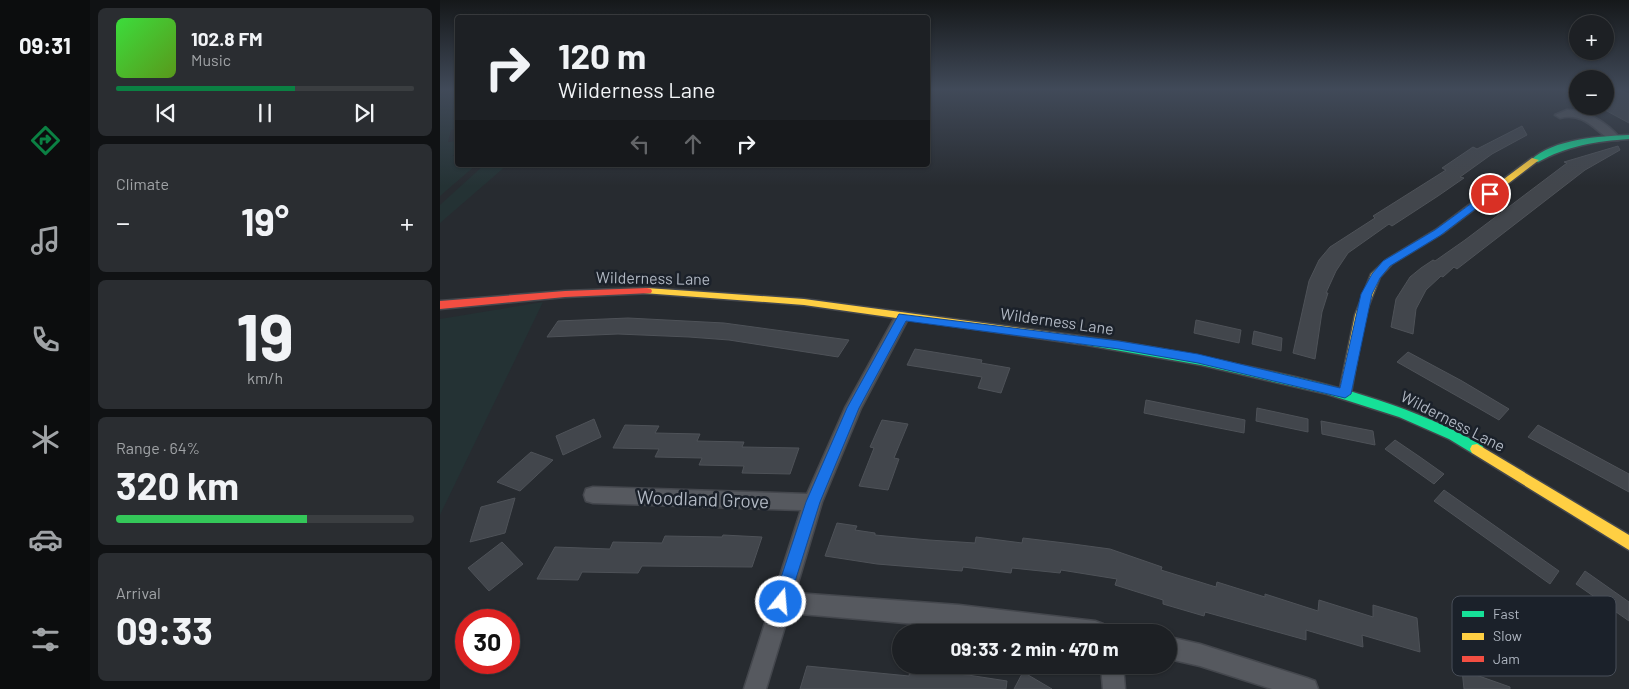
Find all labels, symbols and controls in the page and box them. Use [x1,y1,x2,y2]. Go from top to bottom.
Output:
map controls [1569,15,1614,115]
button: + [1569,15,1614,60]
text: 102.8 FM [191,27,263,50]
text: 09:31 [19,32,71,58]
text: 120 m [558,34,646,76]
icon: right [475,35,540,100]
text: Music [191,50,231,69]
button: − [1569,70,1614,115]
text: Wilderness Lane [558,76,715,102]
icon: previous [152,99,180,127]
icon: pause [251,99,279,127]
icon: next [350,99,378,127]
icon: directions [28,123,63,158]
icon: left [626,130,654,158]
icon: ahead [679,130,707,158]
icon: right [732,130,760,158]
pin [1469,173,1511,215]
text: Climate [116,174,169,193]
icon: arrive [1476,180,1504,208]
text: 19° [241,198,289,244]
text: − [116,205,130,239]
text: + [400,205,414,239]
icon: music [28,223,63,258]
street label: Wilderness Lane [596,267,710,288]
text: 19 [236,296,294,374]
street label: Wilderness Lane [999,303,1115,338]
icon: phone [28,322,63,357]
text: km/h [247,368,283,387]
street label: Wilderness Lane [1398,386,1509,455]
icon: climate [28,422,63,457]
text: Range · 64% [116,438,200,457]
text: 320 km [116,462,239,508]
street label: Woodland Grove [636,485,770,512]
icon: car [28,522,63,557]
position arrow [754,575,806,627]
text: Arrival [116,583,161,602]
legend [1452,596,1616,676]
text: Fast [1493,605,1519,622]
text: 09:33 [116,607,213,653]
speed limit sign: 30 [455,609,520,674]
icon: filters [28,622,63,657]
text: Slow [1493,627,1522,644]
text: 09:33 · 2 min · 470 m [950,637,1119,660]
text: Jam [1493,650,1520,667]

